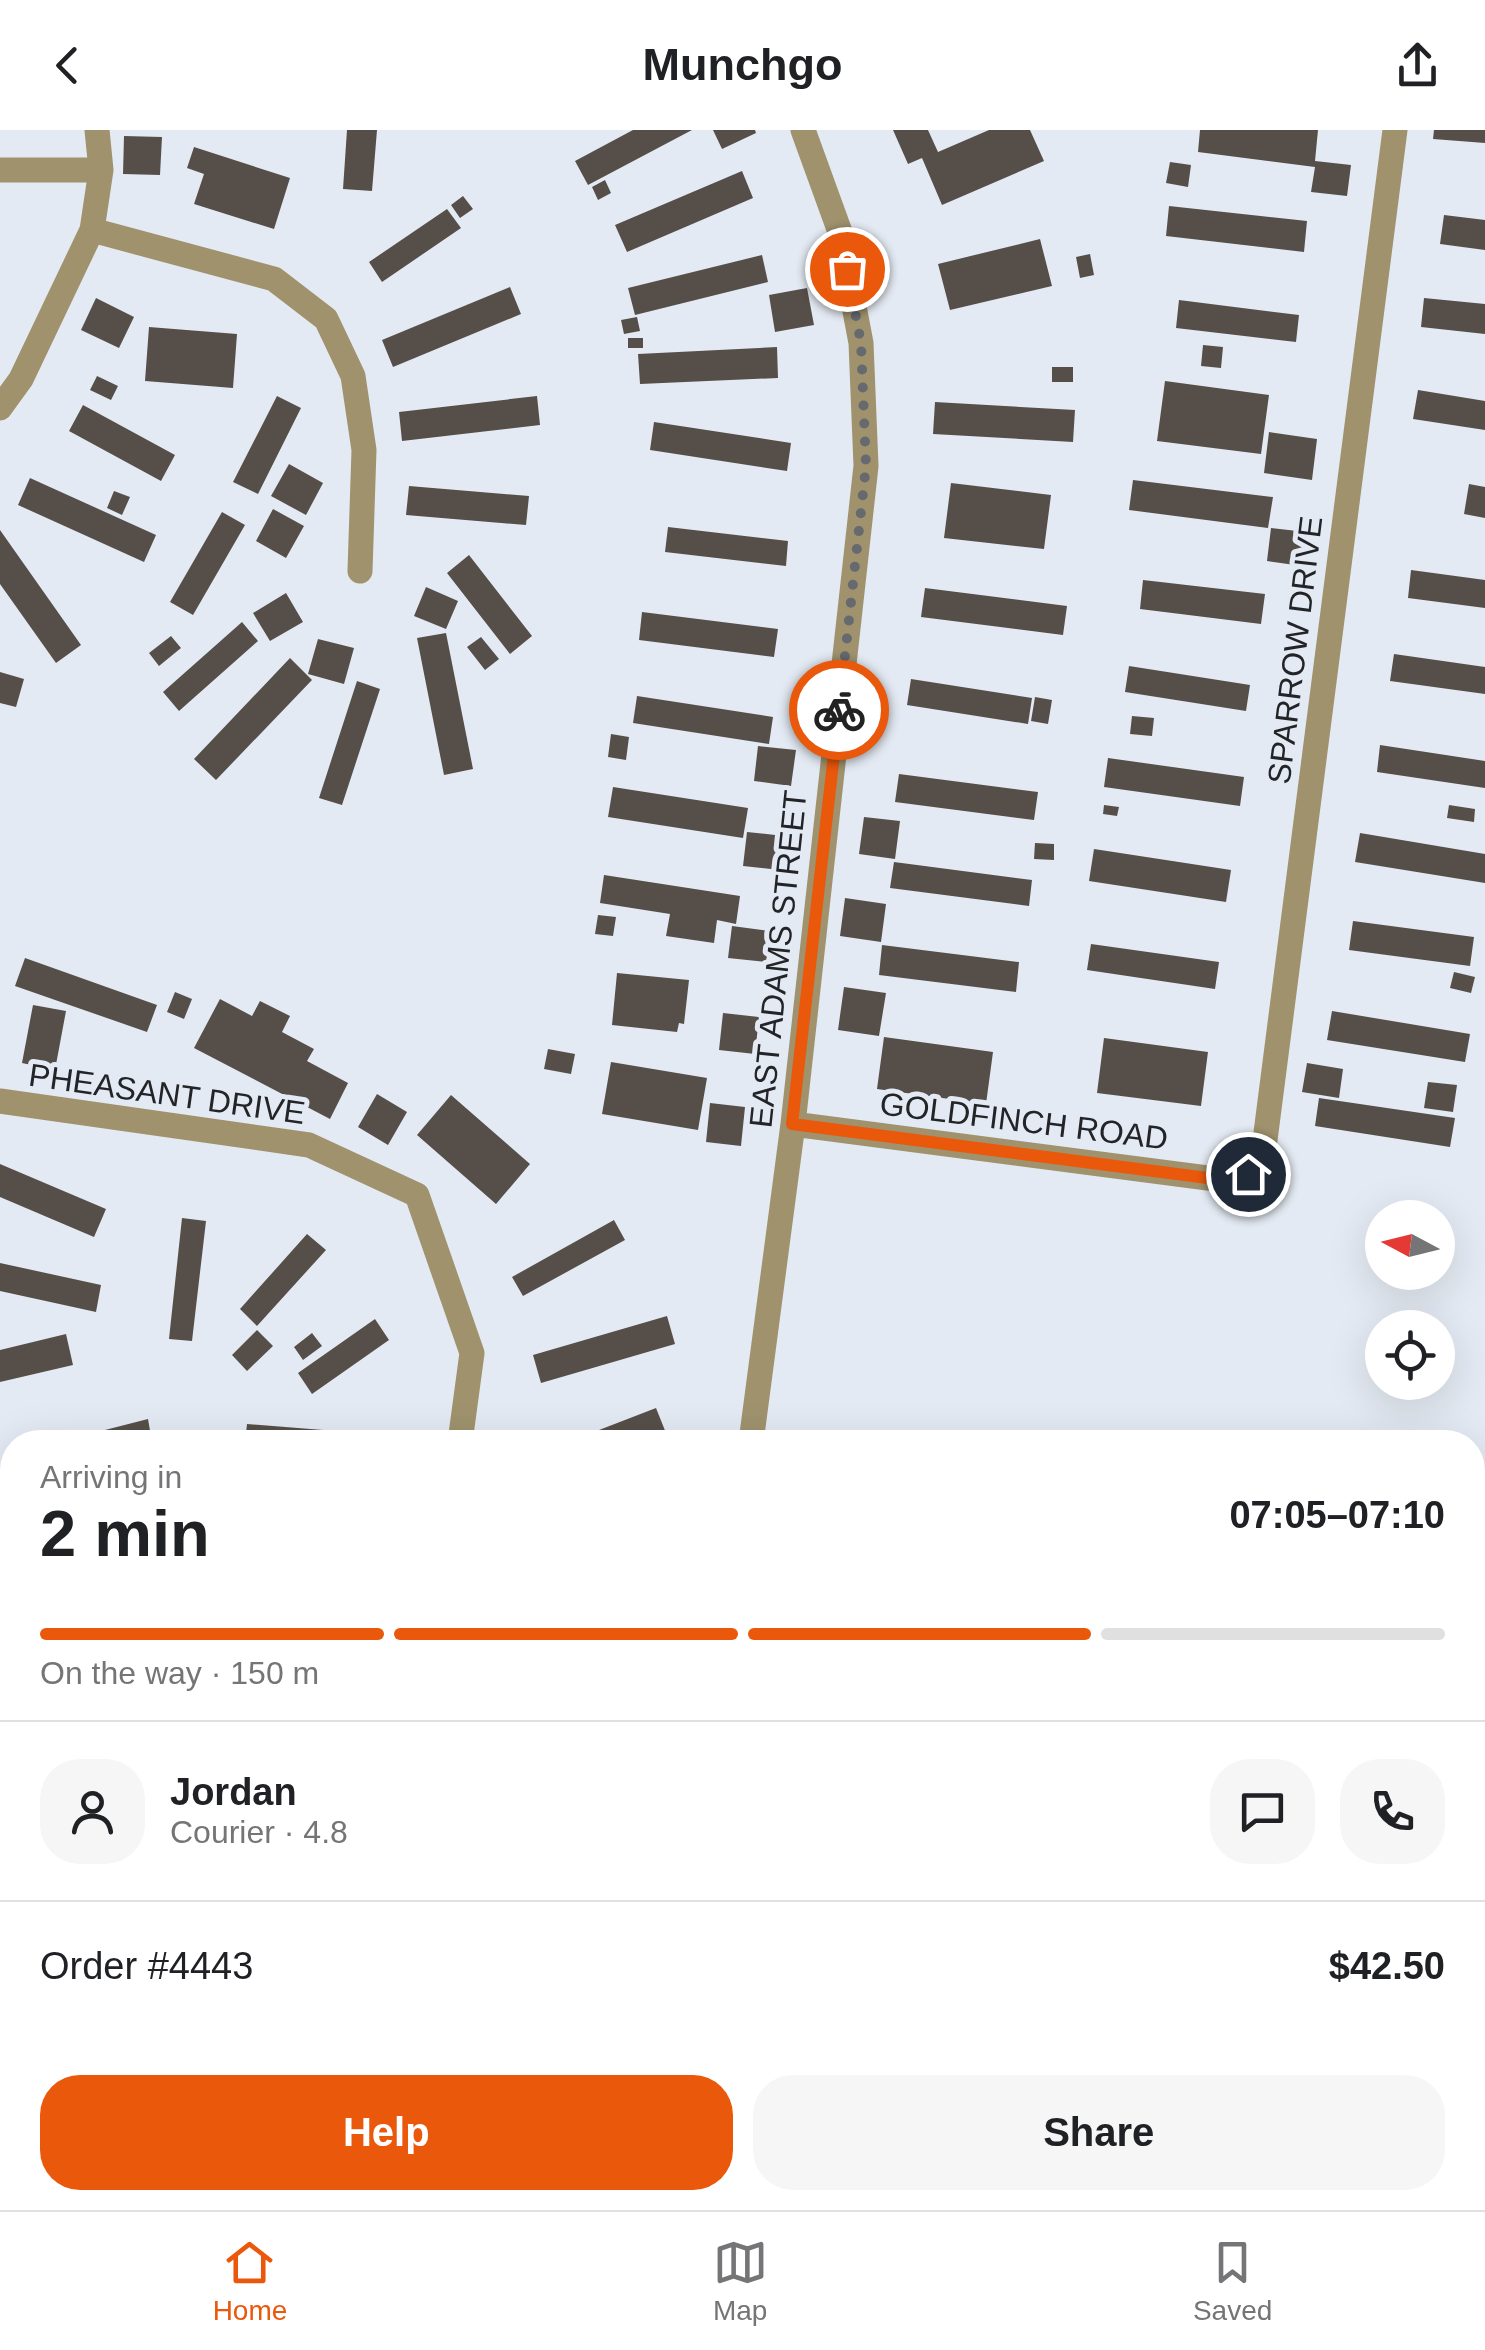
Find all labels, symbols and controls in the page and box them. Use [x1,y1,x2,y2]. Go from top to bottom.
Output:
icon: back [40,38,95,93]
icon: share [1390,38,1445,93]
text: Munchgo [643,39,842,90]
pin [805,227,890,312]
icon: bag [820,242,875,297]
street label: SPARROW DRIVE [1261,514,1329,786]
courier [789,660,889,760]
icon: bike [812,683,867,738]
street label: EAST ADAMS STREET [742,789,814,1129]
street label: PHEASANT DRIVE [27,1057,307,1131]
street label: GOLDFINCH ROAD [878,1085,1170,1157]
pin [1206,1132,1291,1217]
icon: home [1221,1147,1276,1202]
north arrow [1365,1200,1455,1290]
map controls [1365,1200,1455,1400]
button: locate [1365,1310,1455,1400]
text: Arriving in [40,1459,182,1495]
text: 07:05–07:10 [1229,1494,1445,1536]
text: 2 min [40,1497,210,1570]
text: On the way · 150 m [40,1655,319,1691]
button: person [40,1759,145,1864]
button: chat [1210,1759,1315,1864]
button: phone [1340,1759,1445,1864]
text: Jordan [170,1771,297,1813]
text: Courier · 4.8 [170,1814,348,1850]
text: Order #4443 [40,1945,253,1987]
text: $42.50 [1329,1945,1445,1987]
button: Help [40,2075,733,2190]
button: Share [753,2075,1445,2190]
tab: Home [213,2235,287,2327]
tab: Map [713,2235,768,2327]
tab: Saved [1193,2235,1272,2327]

